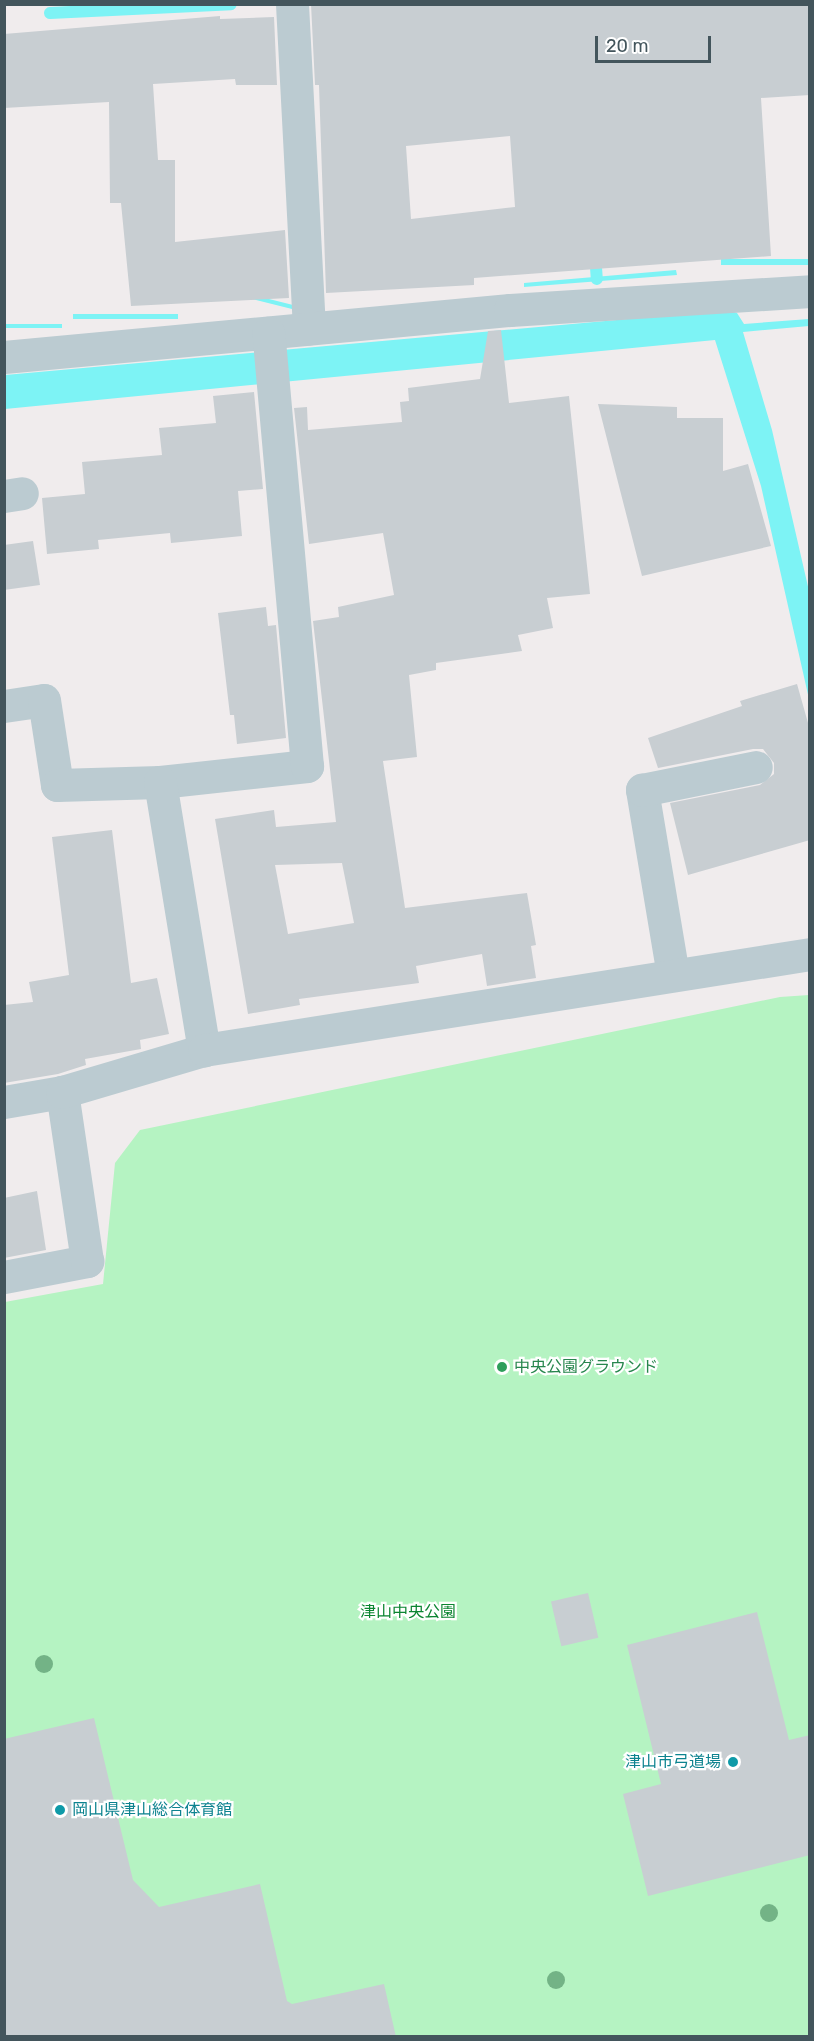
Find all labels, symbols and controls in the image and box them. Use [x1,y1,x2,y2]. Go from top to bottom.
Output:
scale bar [598,24,714,62]
text: 20 m [606,35,648,57]
place label: 中央公園グラウンド [514,1357,658,1377]
marker: 中央公園グラウンド [495,1360,509,1374]
park label: 津山中央公園 [360,1602,456,1622]
place label: 津山市弓道場 [625,1752,721,1772]
marker: 津山市弓道場 [726,1755,740,1769]
place label: 岡山県津山総合体育館 [72,1800,232,1820]
marker: 岡山県津山総合体育館 [53,1803,67,1817]

